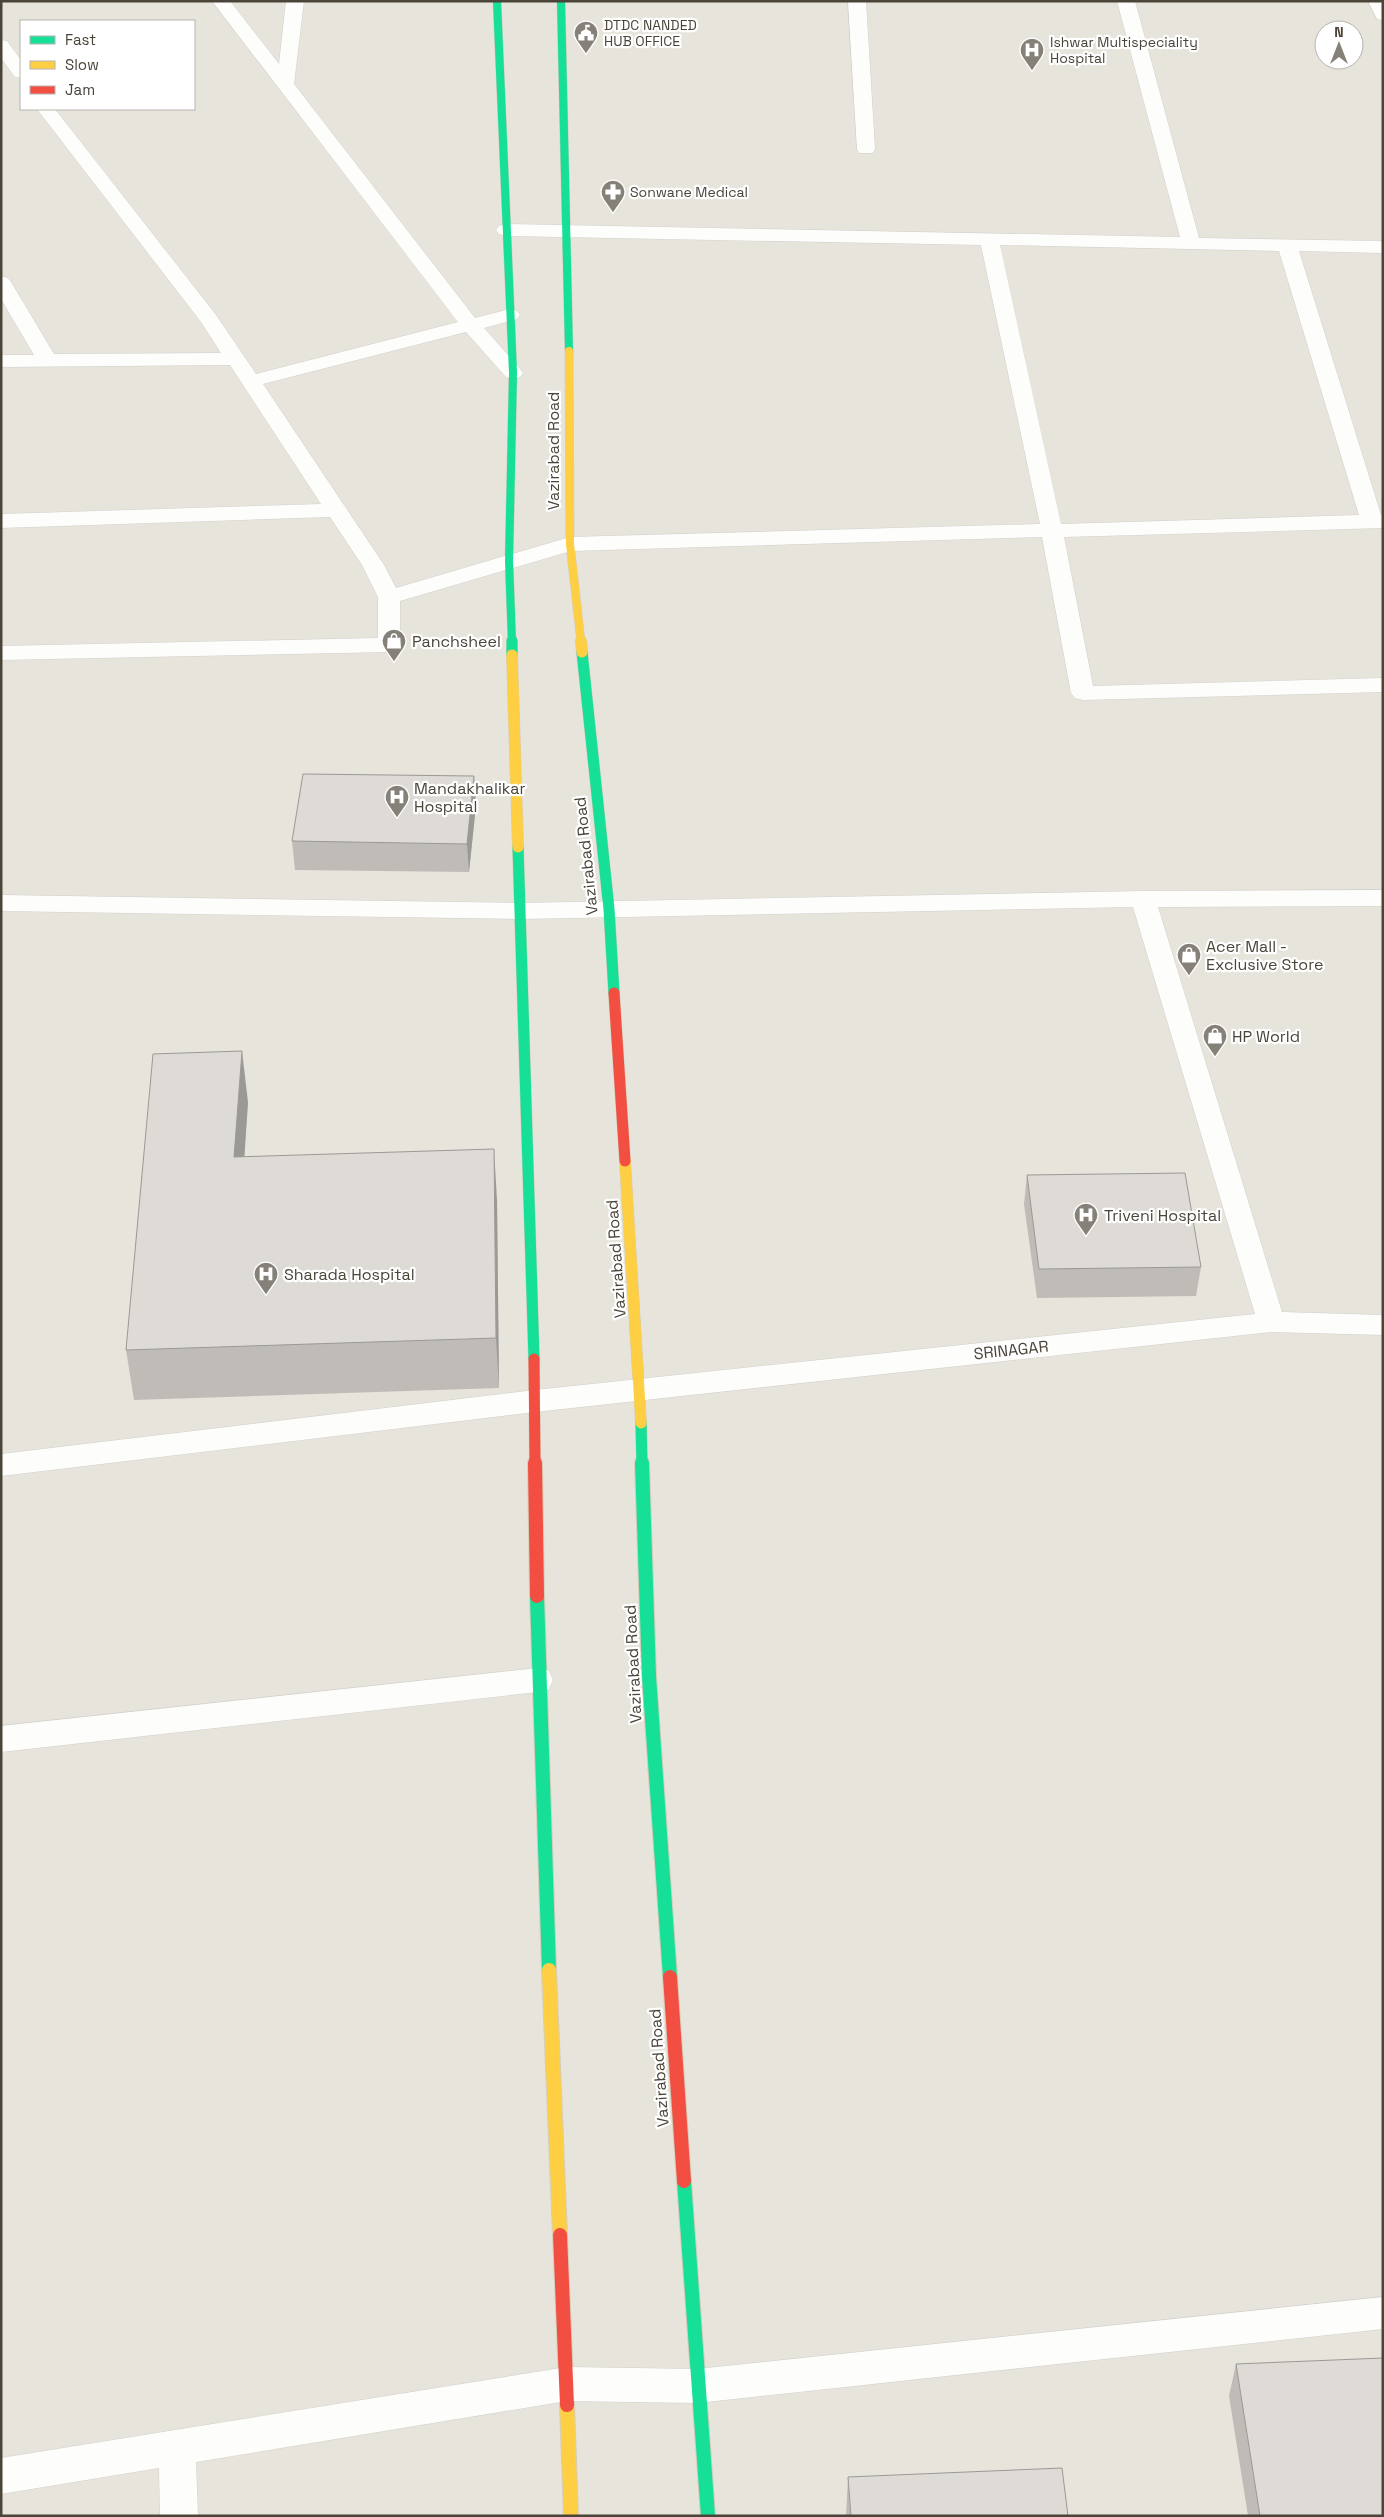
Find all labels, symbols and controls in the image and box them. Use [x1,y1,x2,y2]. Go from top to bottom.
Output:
place label: DTDC NANDED HUB OFFICE [604,16,697,50]
legend [20,20,195,110]
public building icon: DTDC NANDED HUB OFFICE [573,20,599,54]
north arrow [1314,20,1364,70]
text: N [1334,23,1344,41]
text: Fast [65,30,96,49]
place label: Ishwar Multispeciality Hospital [1050,33,1198,67]
hospital icon: Ishwar Multispeciality Hospital [1019,37,1045,71]
text: Slow [65,55,99,74]
text: Jam [65,80,95,99]
pharmacy icon: Sonwane Medical [600,179,626,213]
place label: Sonwane Medical [630,183,748,201]
street label: Vazirabad Road [543,392,564,510]
shop icon: Panchsheel [381,628,407,662]
place label: Panchsheel [412,631,501,652]
place label: Mandakhalikar Hospital [414,778,525,817]
hospital icon: Mandakhalikar Hospital [384,784,410,818]
street label: Vazirabad Road [569,796,603,916]
place label: Acer Mall - Exclusive Store [1206,936,1323,975]
shop icon: Acer Mall - Exclusive Store [1176,942,1202,976]
shop icon: HP World [1202,1023,1228,1057]
place label: HP World [1232,1026,1300,1047]
street label: Vazirabad Road [601,1199,631,1319]
hospital icon: Triveni Hospital [1073,1202,1099,1236]
place label: Triveni Hospital [1104,1205,1221,1226]
hospital icon: Sharada Hospital [253,1261,279,1295]
place label: Sharada Hospital [284,1264,415,1285]
street label: SRINAGAR [973,1336,1049,1364]
street label: Vazirabad Road [619,1604,647,1724]
street label: Vazirabad Road [644,2008,674,2128]

